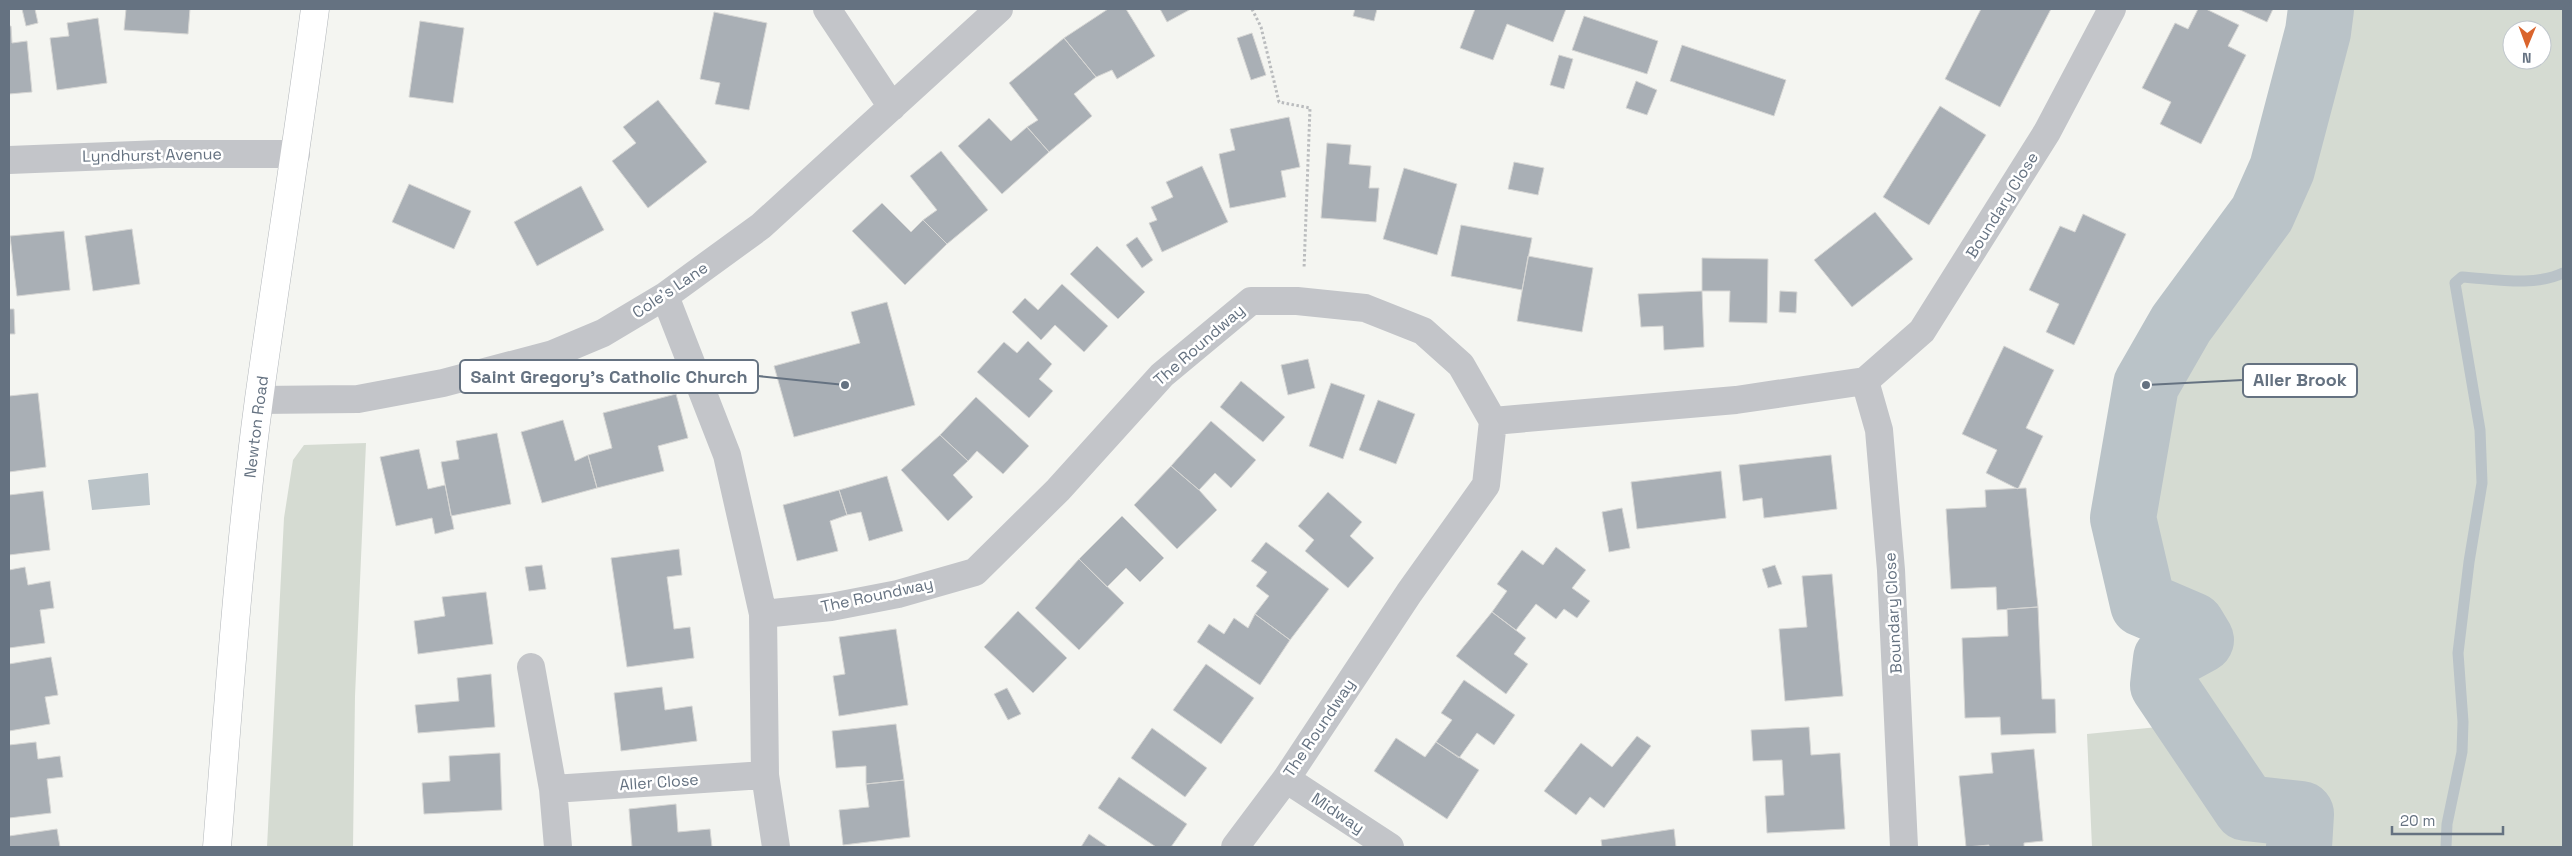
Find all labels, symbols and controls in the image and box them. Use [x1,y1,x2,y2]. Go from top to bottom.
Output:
north arrow [2502,20,2552,70]
text: N [2522,49,2532,67]
street label: Lyndhurst Avenue [82,143,222,167]
street label: Boundary Close [1961,148,2043,262]
street label: Cole's Lane [628,257,712,323]
street label: The Roundway [1149,300,1249,390]
callout: Saint Gregory's Catholic Church [460,360,758,393]
callout: Aller Brook [2243,364,2357,397]
text: Saint Gregory's Catholic Church [470,365,748,388]
text: Aller Brook [2253,368,2347,391]
street label: Newton Road [239,374,273,479]
street label: Boundary Close [1879,552,1907,674]
street label: The Roundway [819,573,935,617]
street label: The Roundway [1278,675,1360,781]
street label: Aller Close [619,769,699,795]
street label: Midway [1307,788,1369,838]
scale bar [2392,804,2503,836]
text: 20 m [2400,811,2435,830]

